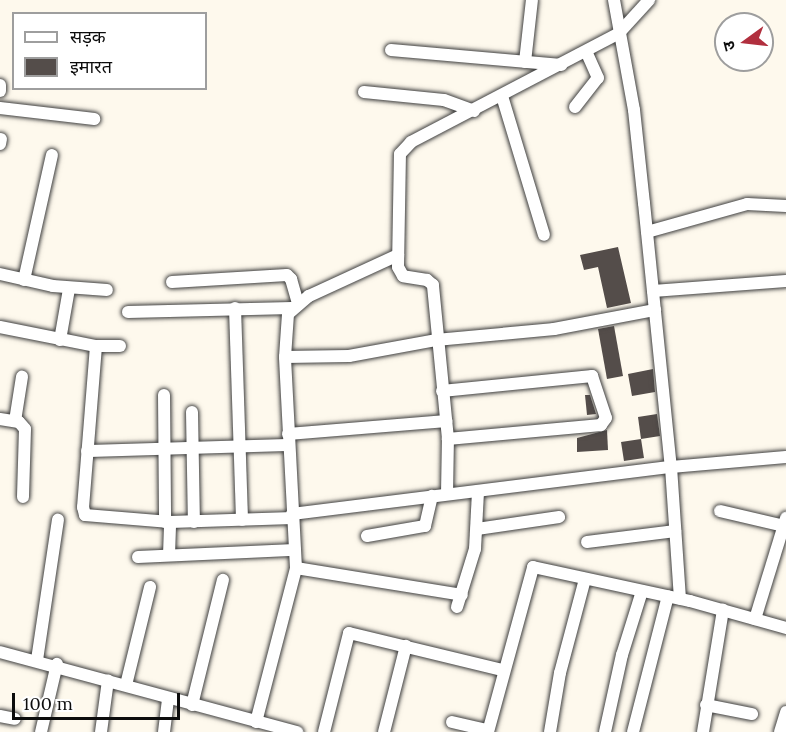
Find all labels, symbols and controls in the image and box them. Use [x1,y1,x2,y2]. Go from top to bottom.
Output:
legend [12,12,207,90]
north arrow [714,12,774,72]
text: सड़क [70,25,106,48]
text: उ [718,39,739,53]
text: इमारत [70,55,112,78]
scale bar [15,681,183,719]
text: 100 m [23,692,73,715]

